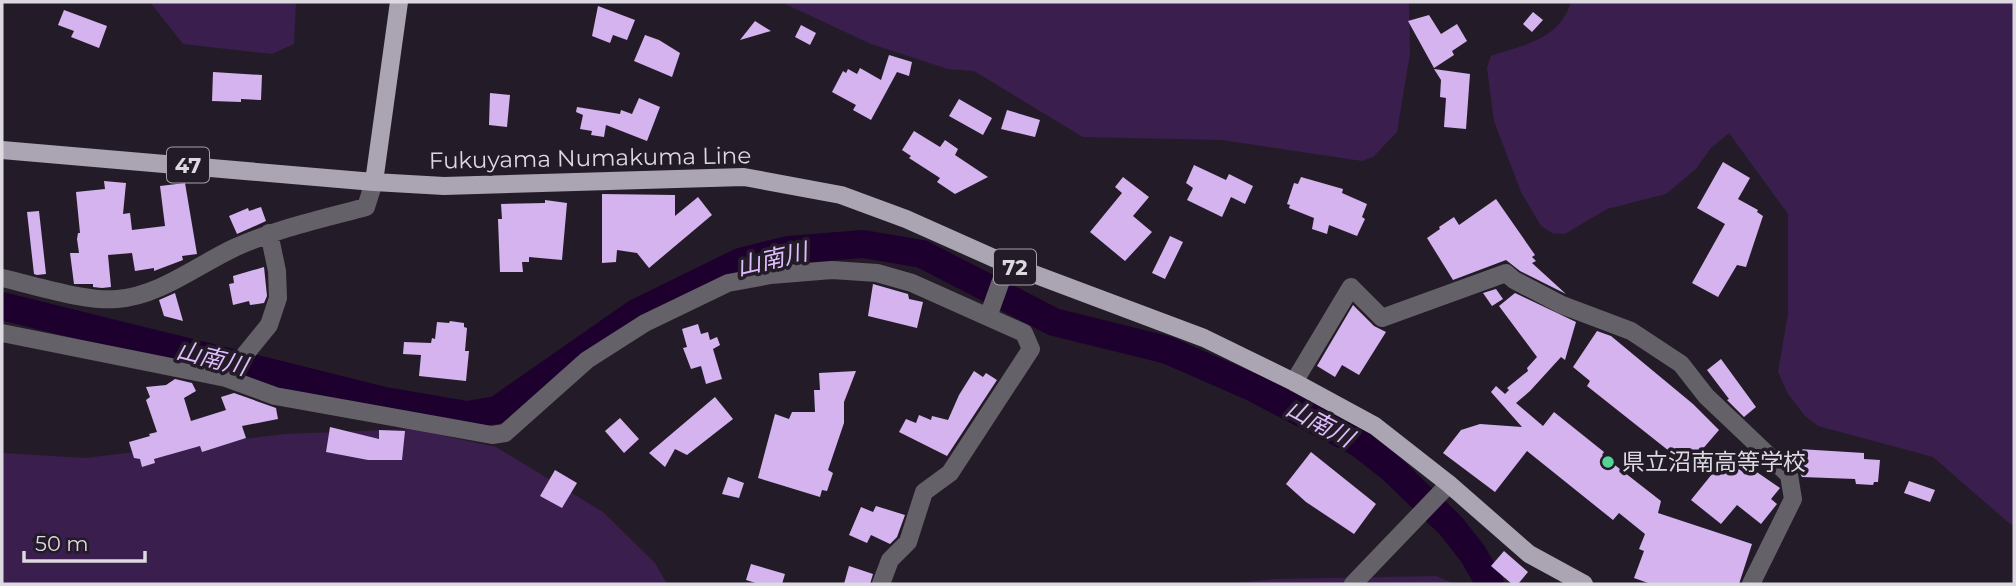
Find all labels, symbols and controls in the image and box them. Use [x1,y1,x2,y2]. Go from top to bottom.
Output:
street label: Fukuyama Numakuma Line [429,141,751,175]
road number: 47 [167,148,209,182]
water label: 山南川 [734,236,813,281]
road number: 72 [994,250,1036,284]
water label: 山南川 [174,335,253,382]
water label: 山南川 [1281,393,1361,454]
place label: 県立沼南高等学校 [1622,448,1806,476]
marker: 県立沼南高等学校 [1600,454,1616,470]
scale bar [24,520,145,564]
text: 50 m [35,531,89,556]

